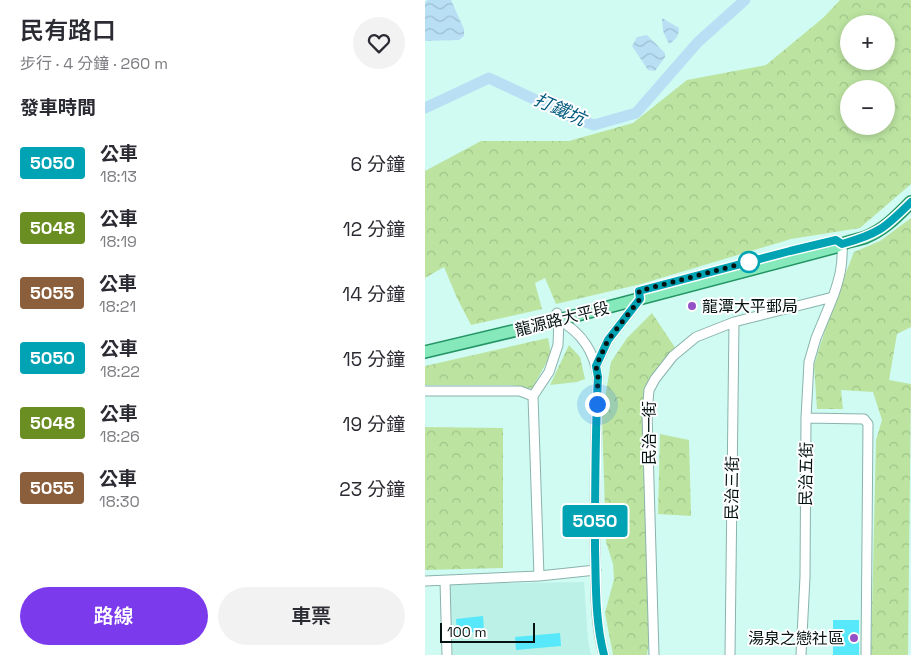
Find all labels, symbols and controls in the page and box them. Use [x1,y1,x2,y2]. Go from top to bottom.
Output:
text: 民有路口 [20,15,116,46]
map controls [840,15,895,135]
button: + [840,15,895,70]
button: heart [353,17,405,69]
text: 步行 · 4 分鐘 · 260 m [20,53,168,74]
button: − [840,80,895,135]
water label: 打鐵坑 [531,88,592,132]
text: 發車時間 [20,95,96,120]
text: 公車 [100,141,138,166]
text: 5050 [30,151,75,174]
text: 6 分鐘 [350,152,405,177]
text: 18:13 [100,166,137,187]
text: 公車 [100,206,138,231]
text: 5048 [30,216,75,239]
text: 12 分鐘 [343,217,405,242]
text: 18:19 [100,231,137,252]
unlabelled marker [738,251,760,273]
text: 公車 [99,271,137,296]
text: 5055 [30,281,74,304]
text: 14 分鐘 [342,282,405,307]
text: 18:21 [99,296,136,317]
place label: 龍潭大平郵局 [702,296,798,317]
street label: 龍源路大平段 [513,297,611,341]
marker: 龍潭大平郵局 [686,300,698,312]
text: 公車 [100,336,138,361]
text: 5050 [30,346,75,369]
text: 15 分鐘 [343,347,405,372]
text: 18:22 [100,361,140,382]
your location [585,392,610,417]
text: 公車 [100,401,138,426]
street label: 民治一街 [639,401,660,465]
text: 5048 [30,411,75,434]
text: 19 分鐘 [343,412,405,437]
text: 18:26 [100,426,140,447]
street label: 民治五街 [795,442,817,506]
street label: 民治三街 [721,456,743,520]
text: 公車 [99,466,137,491]
text: 5055 [30,476,74,499]
text: 23 分鐘 [339,477,405,502]
text: 18:30 [99,491,140,512]
line badge: 5050 [560,505,630,537]
text: 5050 [573,509,617,532]
button: 路線 [20,587,208,645]
button: 車票 [218,587,405,645]
scale bar [440,620,535,643]
text: 100 m [447,623,486,641]
place label: 湯泉之戀社區 [748,628,844,649]
marker: 湯泉之戀社區 [848,632,860,644]

